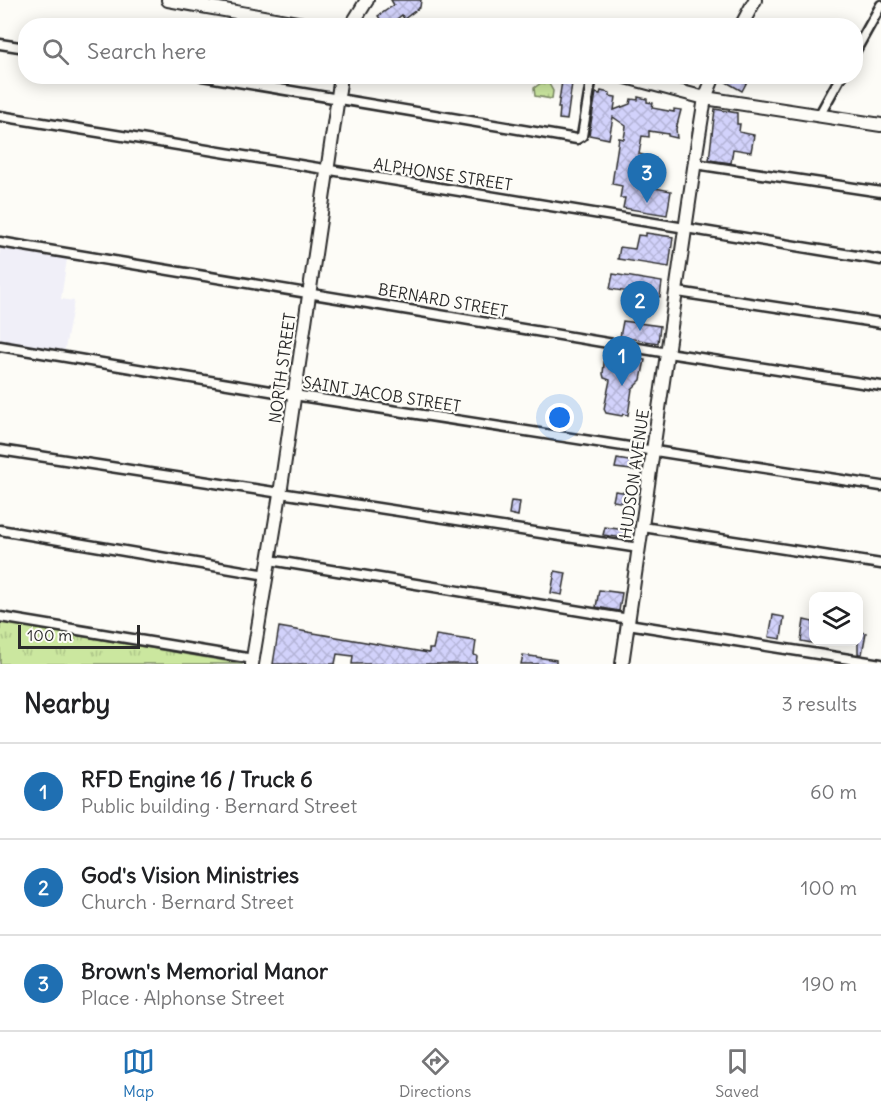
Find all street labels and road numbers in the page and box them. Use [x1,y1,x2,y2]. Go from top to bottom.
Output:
street label: ALPHONSE STREET [372,153,514,195]
street label: BERNARD STREET [377,279,509,321]
street label: NORTH STREET [264,311,300,425]
street label: SAINT JACOB STREET [302,372,462,416]
street label: HUDSON AVENUE [615,408,653,540]

